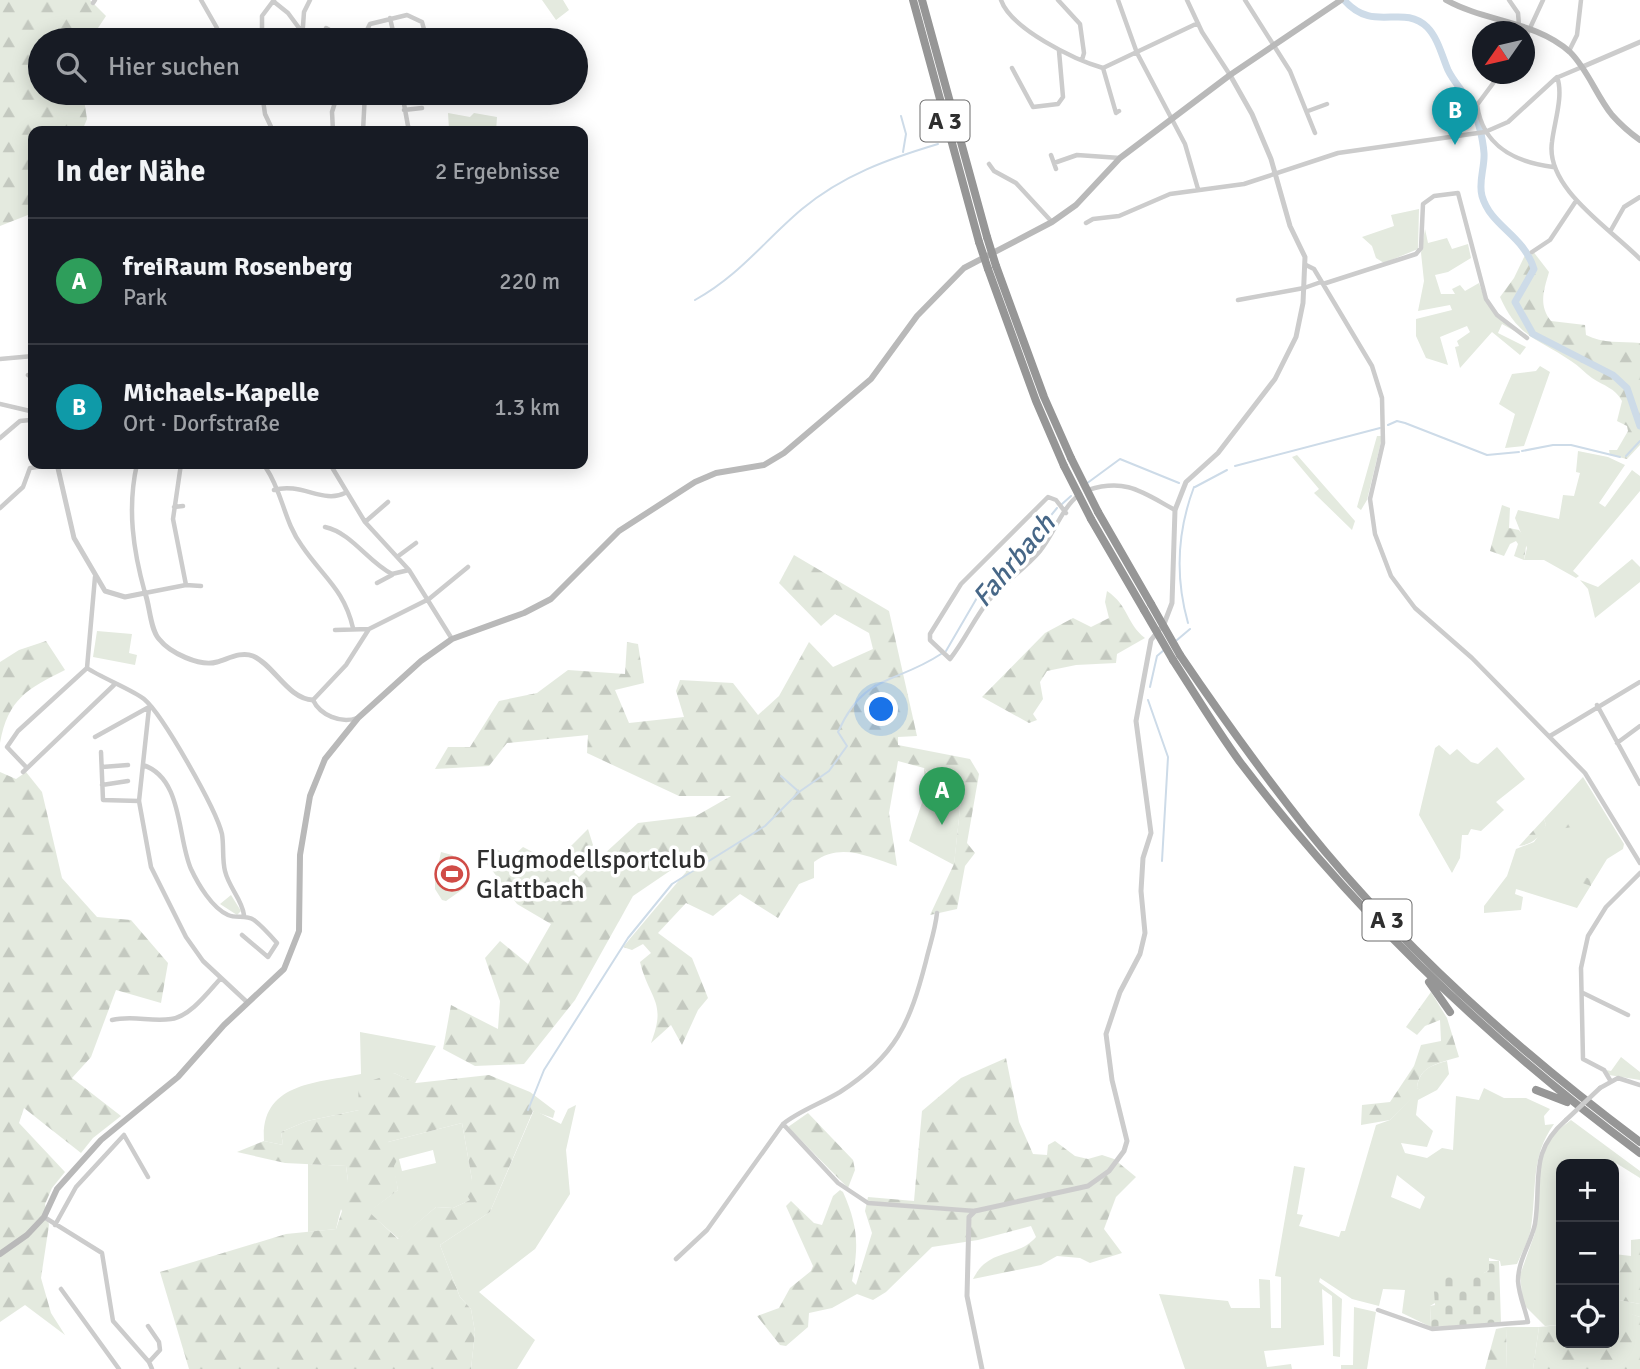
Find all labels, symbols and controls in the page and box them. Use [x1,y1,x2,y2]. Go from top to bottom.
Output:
north arrow [1472,21,1535,84]
search box [28,28,588,105]
icon: search [52,48,90,86]
text: Hier suchen [108,51,240,83]
pin: B [1432,87,1478,145]
road number: A 3 [920,100,970,141]
text: In der Nähe [56,153,205,190]
text: 2 Ergebnisse [435,157,560,186]
text: freiRaum Rosenberg [123,251,352,283]
text: A [72,267,86,296]
text: 220 m [499,267,560,296]
text: Park [123,283,167,312]
text: Michaels-Kapelle [123,377,319,409]
text: B [72,393,86,422]
text: 1.3 km [494,393,560,422]
text: Ort · Dorfstraße [123,409,280,438]
water label: Fahrbach [965,507,1063,614]
your location [864,692,898,726]
pin: A [919,767,965,825]
place label: Flugmodellsportclub Glattbach [476,844,706,906]
sports icon: Flugmodellsportclub Glattbach [433,855,471,893]
road number: A 3 [1362,900,1412,940]
map controls [1556,1159,1619,1348]
button: + [1556,1159,1619,1222]
button: − [1556,1222,1619,1285]
button: locate [1556,1285,1619,1348]

